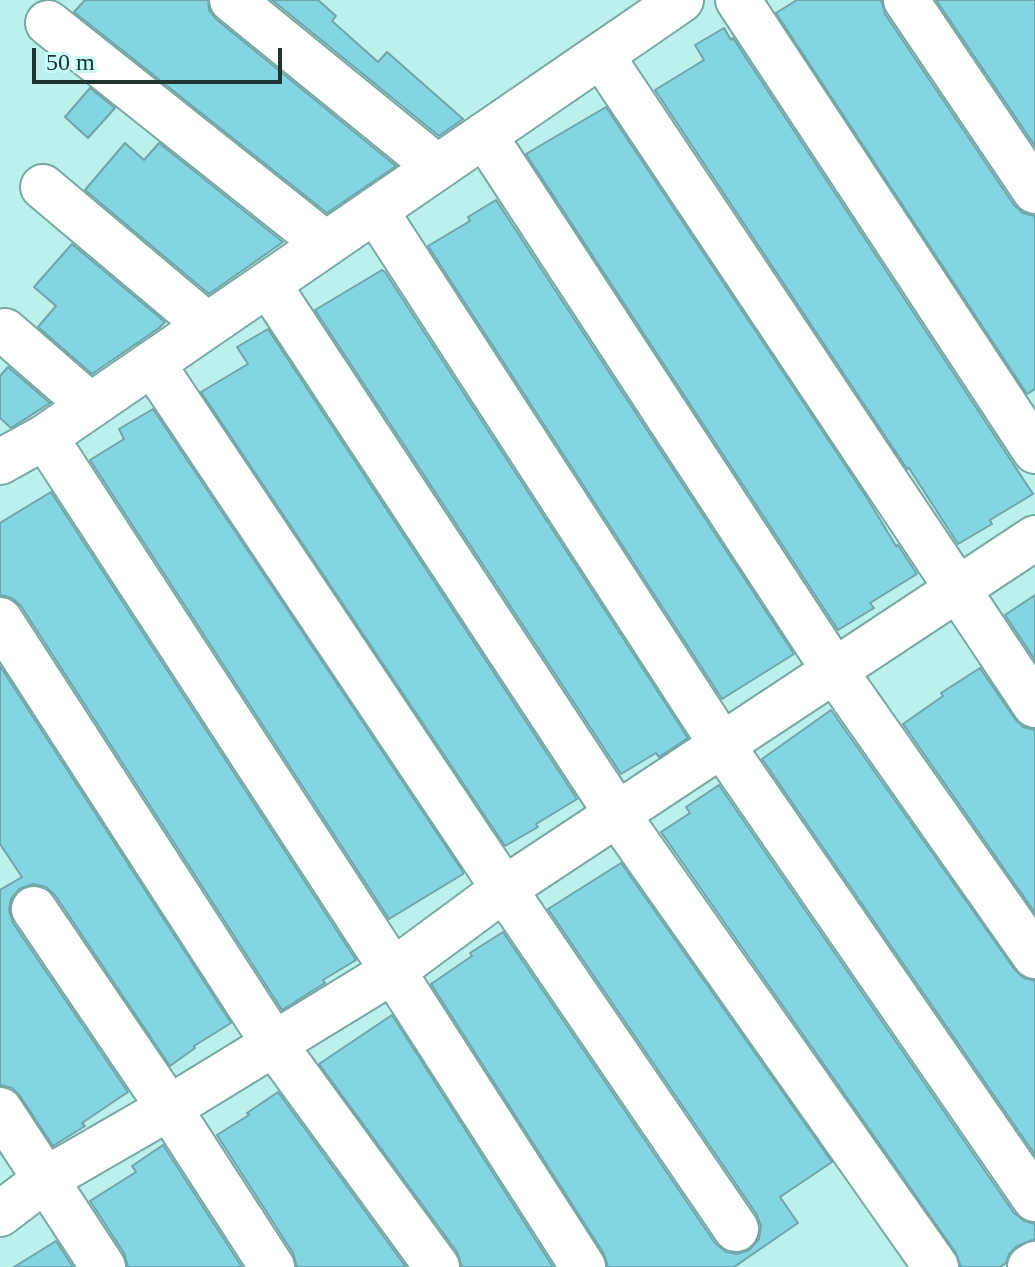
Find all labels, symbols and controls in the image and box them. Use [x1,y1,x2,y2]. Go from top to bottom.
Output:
scale bar [36,32,286,82]
text: 50 m [46,49,95,75]

